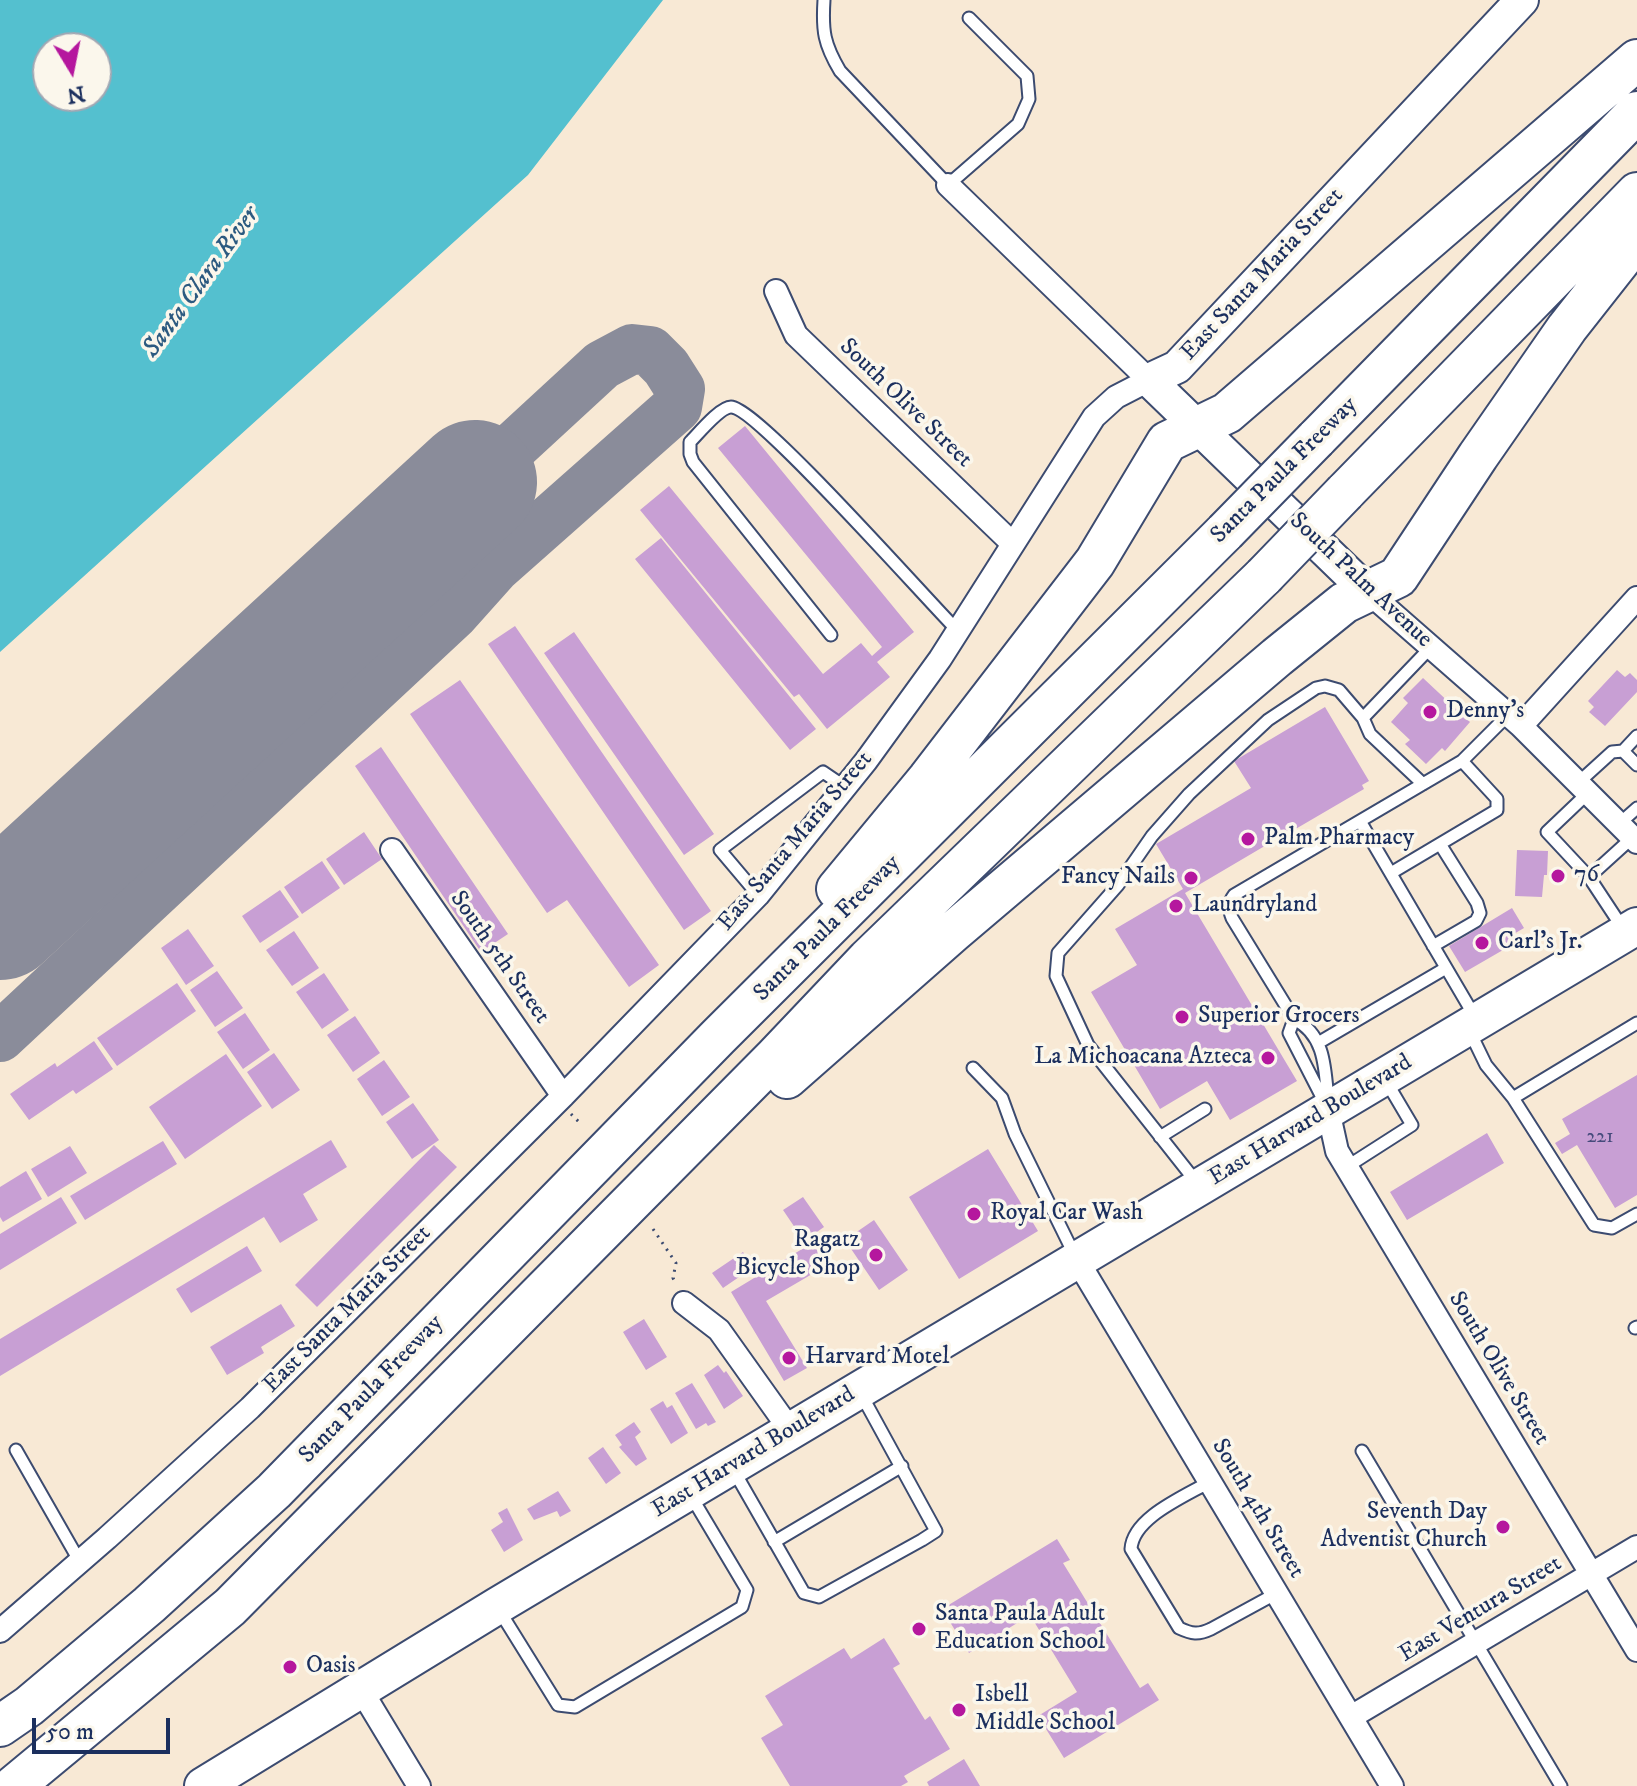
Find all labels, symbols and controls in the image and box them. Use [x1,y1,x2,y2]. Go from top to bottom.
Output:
north arrow [32,32,112,112]
text: N [65,79,87,109]
street label: East Santa Maria Street [1176,183,1350,367]
water label: Santa Clara River [137,201,267,365]
street label: South Olive Street [832,333,978,475]
street label: Santa Paula Freeway [1206,392,1364,550]
street label: South Palm Avenue [1283,507,1437,655]
place label: Denny's [1446,698,1524,726]
marker: Denny's [1421,703,1439,721]
street label: East Santa Maria Street [712,746,880,938]
place label: Palm Pharmacy [1264,825,1414,853]
marker: Palm Pharmacy [1239,830,1257,848]
street label: Santa Paula Freeway [749,850,907,1008]
place label: 76 [1574,862,1599,890]
place label: Fancy Nails [1061,864,1175,892]
marker: 76 [1549,867,1567,885]
marker: Fancy Nails [1182,869,1200,887]
street label: South 5th Street [443,886,555,1030]
place label: Laundryland [1192,892,1317,920]
marker: Laundryland [1167,897,1185,915]
place label: Carl's Jr. [1498,929,1582,957]
marker: Carl's Jr. [1473,934,1491,952]
place label: Superior Grocers [1198,1003,1360,1031]
marker: Superior Grocers [1173,1008,1191,1026]
place label: La Michoacana Azteca [1034,1044,1252,1072]
street label: East Harvard Boulevard [1204,1049,1418,1193]
marker: La Michoacana Azteca [1259,1049,1277,1067]
house number: 221 [1587,1126,1613,1150]
place label: Royal Car Wash [990,1200,1143,1228]
marker: Royal Car Wash [965,1205,983,1223]
street label: East Santa Maria Street [258,1220,438,1400]
place label: Ragatz Bicycle Shop [736,1227,860,1283]
marker: Ragatz Bicycle Shop [867,1246,885,1264]
street label: South Olive Street [1441,1287,1555,1451]
street label: Santa Paula Freeway [294,1310,450,1470]
place label: Harvard Motel [805,1344,949,1372]
marker: Harvard Motel [780,1349,798,1367]
street label: East Harvard Boulevard [647,1381,861,1525]
street label: South 4th Street [1204,1434,1310,1584]
place label: Seventh Day Adventist Church [1321,1499,1487,1555]
marker: Seventh Day Adventist Church [1494,1518,1512,1536]
street label: East Ventura Street [1394,1550,1568,1670]
place label: Santa Paula Adult Education School [935,1601,1105,1657]
marker: Santa Paula Adult Education School [910,1620,928,1638]
place label: Oasis [306,1653,355,1681]
marker: Oasis [281,1658,299,1676]
place label: Isbell Middle School [975,1682,1115,1738]
marker: Isbell Middle School [950,1701,968,1719]
scale bar [36,1702,174,1752]
text: 50 m [46,1717,94,1747]

